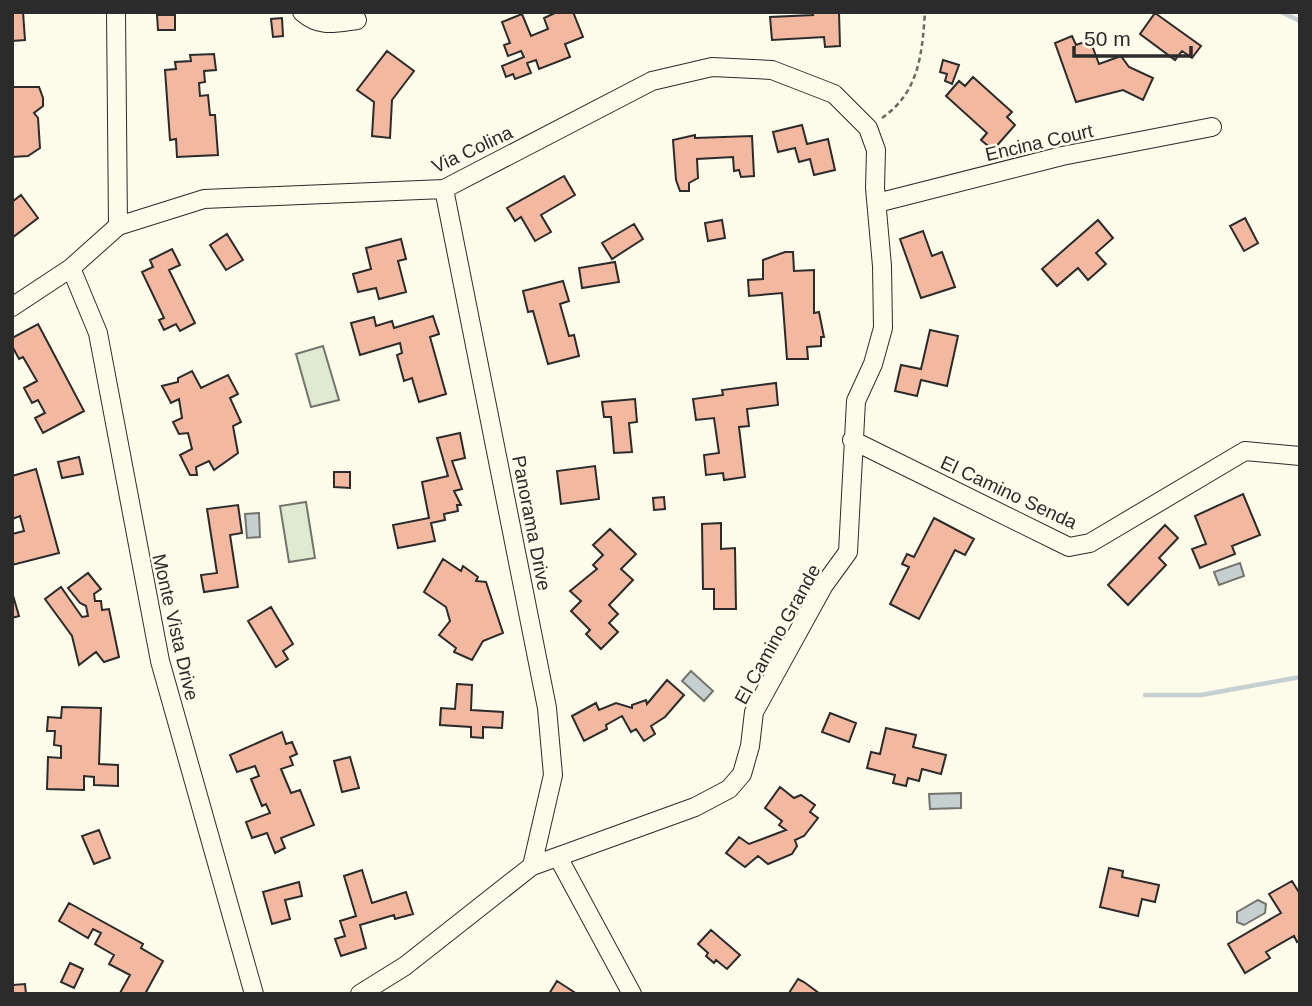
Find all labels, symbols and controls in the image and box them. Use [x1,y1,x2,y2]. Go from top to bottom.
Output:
scale bar [1074,14,1191,58]
text: 50 m [1084,27,1131,50]
street label: Encina Court [983,120,1096,165]
street label: Via Colina [429,122,516,177]
street label: El Camino Senda [937,452,1081,533]
street label: Panorama Drive [508,454,555,592]
street label: Monte Vista Drive [148,552,203,702]
street label: El Camino Grande [730,561,825,708]

